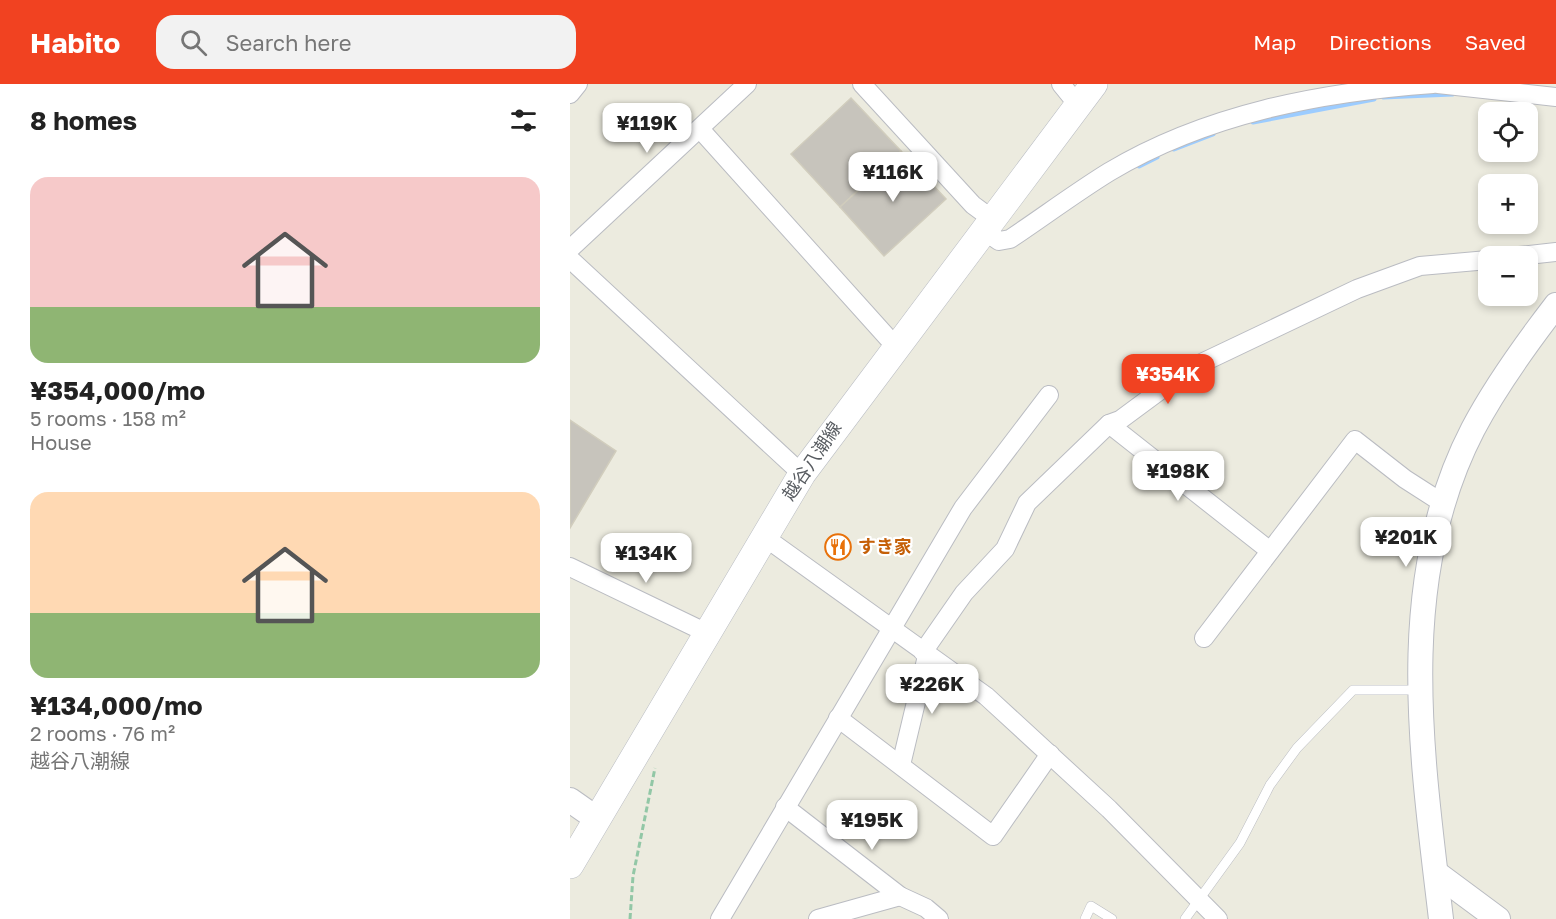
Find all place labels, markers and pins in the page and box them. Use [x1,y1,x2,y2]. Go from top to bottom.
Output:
pin: ¥119K [605,103,689,154]
pin: ¥116K [851,152,935,203]
pin: ¥354K [1126,354,1210,405]
pin: ¥198K [1136,451,1220,502]
pin: ¥201K [1364,517,1448,568]
restaurant icon: すき家 [823,532,853,562]
pin: ¥134K [604,533,688,584]
place label: すき家 [858,535,912,557]
pin: ¥226K [890,664,974,715]
pin: ¥195K [830,800,914,851]

